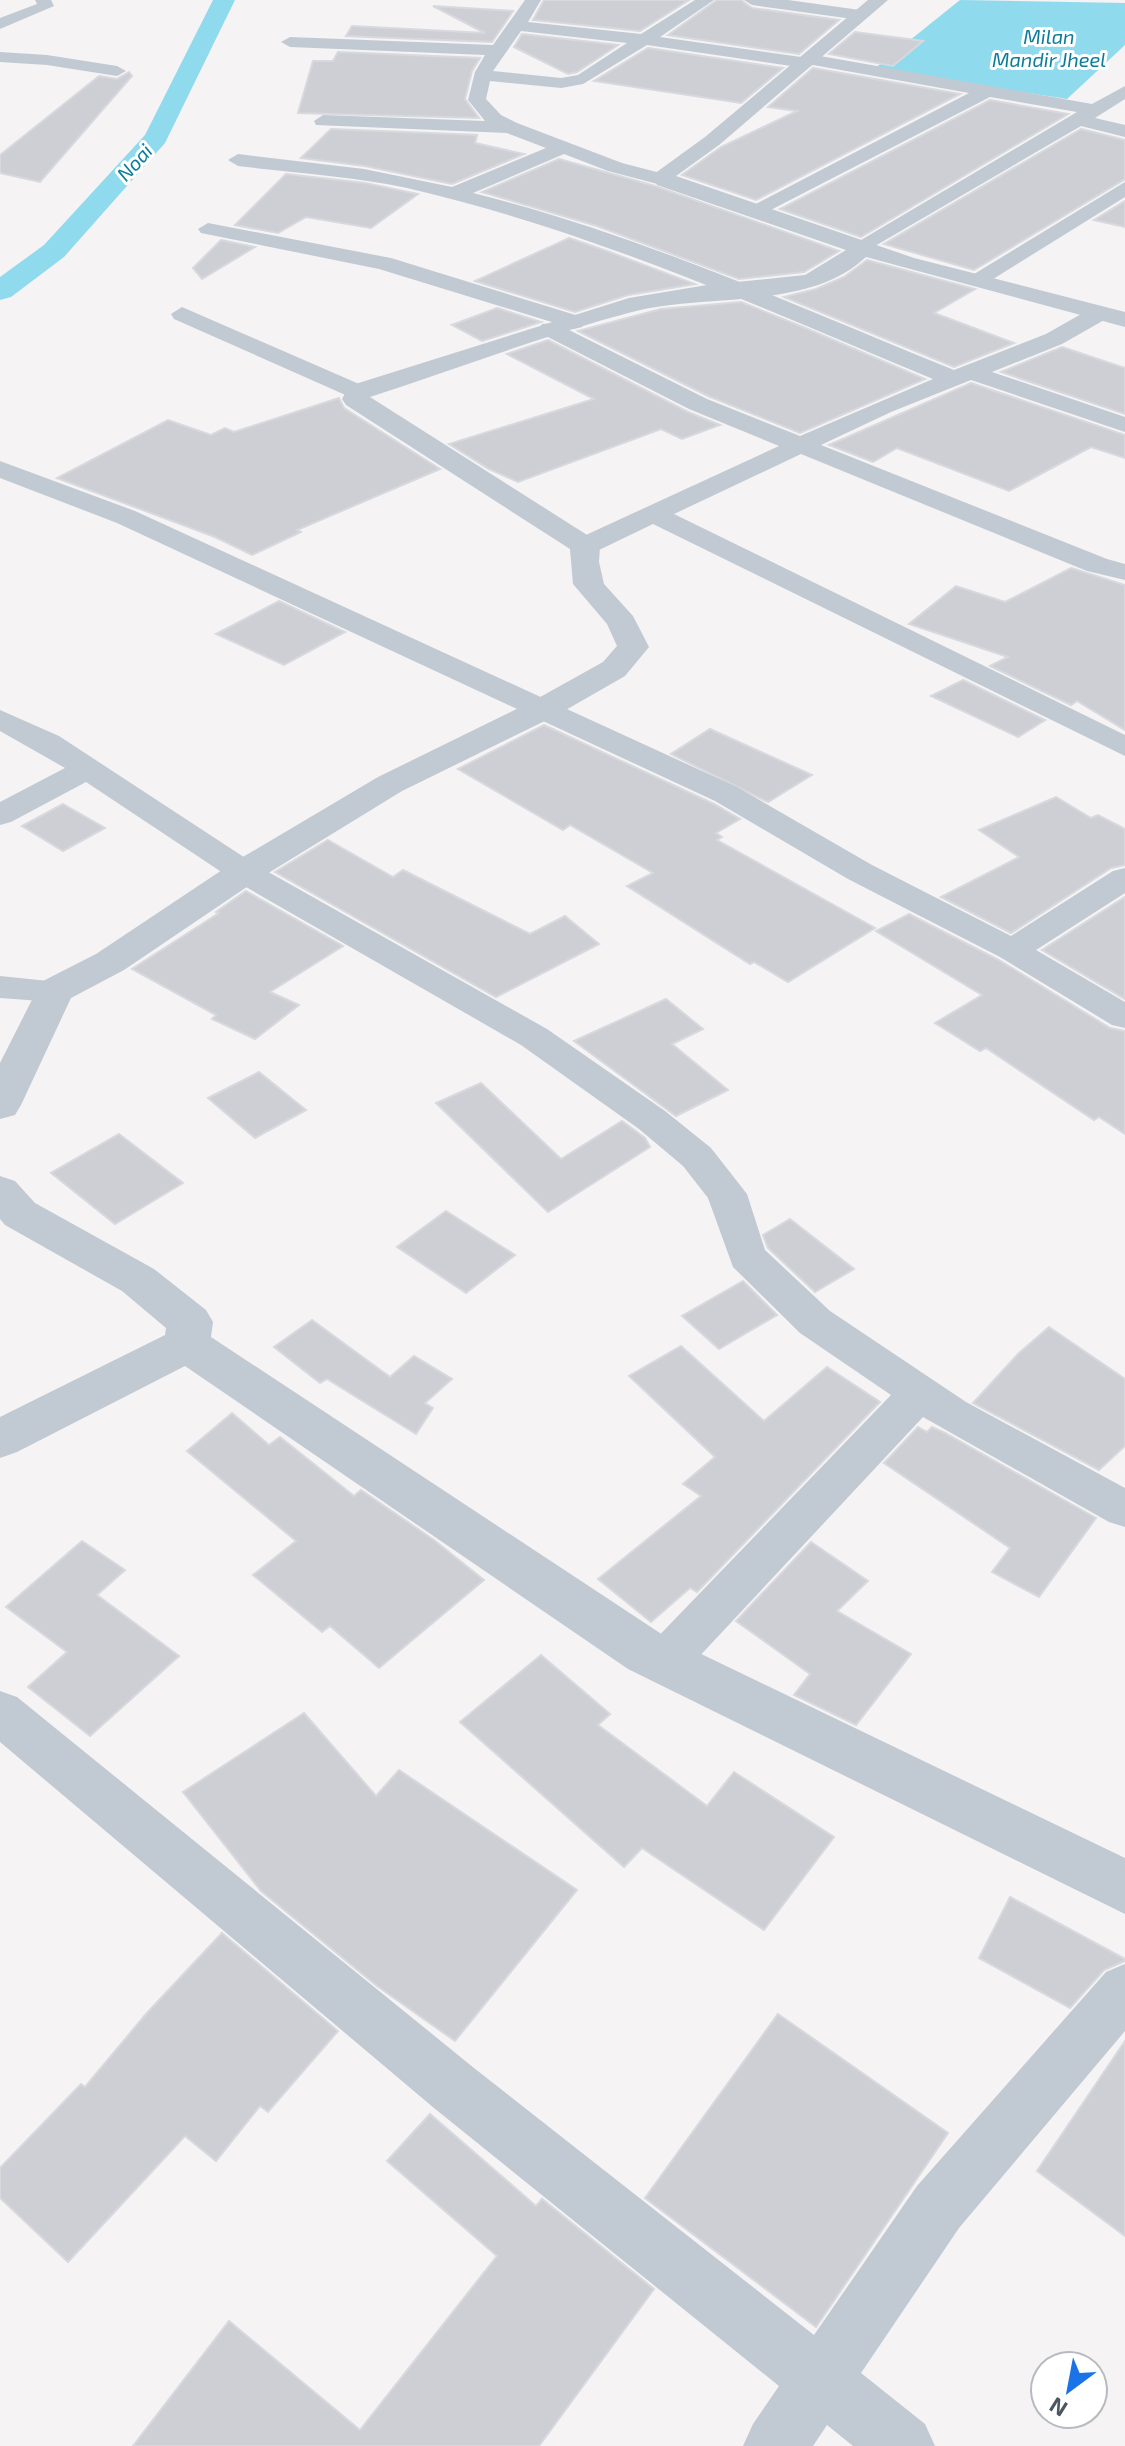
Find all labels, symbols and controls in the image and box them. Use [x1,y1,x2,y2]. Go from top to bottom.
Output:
water label: Milan Mandir Jheel [992,24,1106,71]
water label: Noai [111,138,157,186]
north arrow [1029,2350,1109,2430]
text: N [1044,2393,1071,2423]

